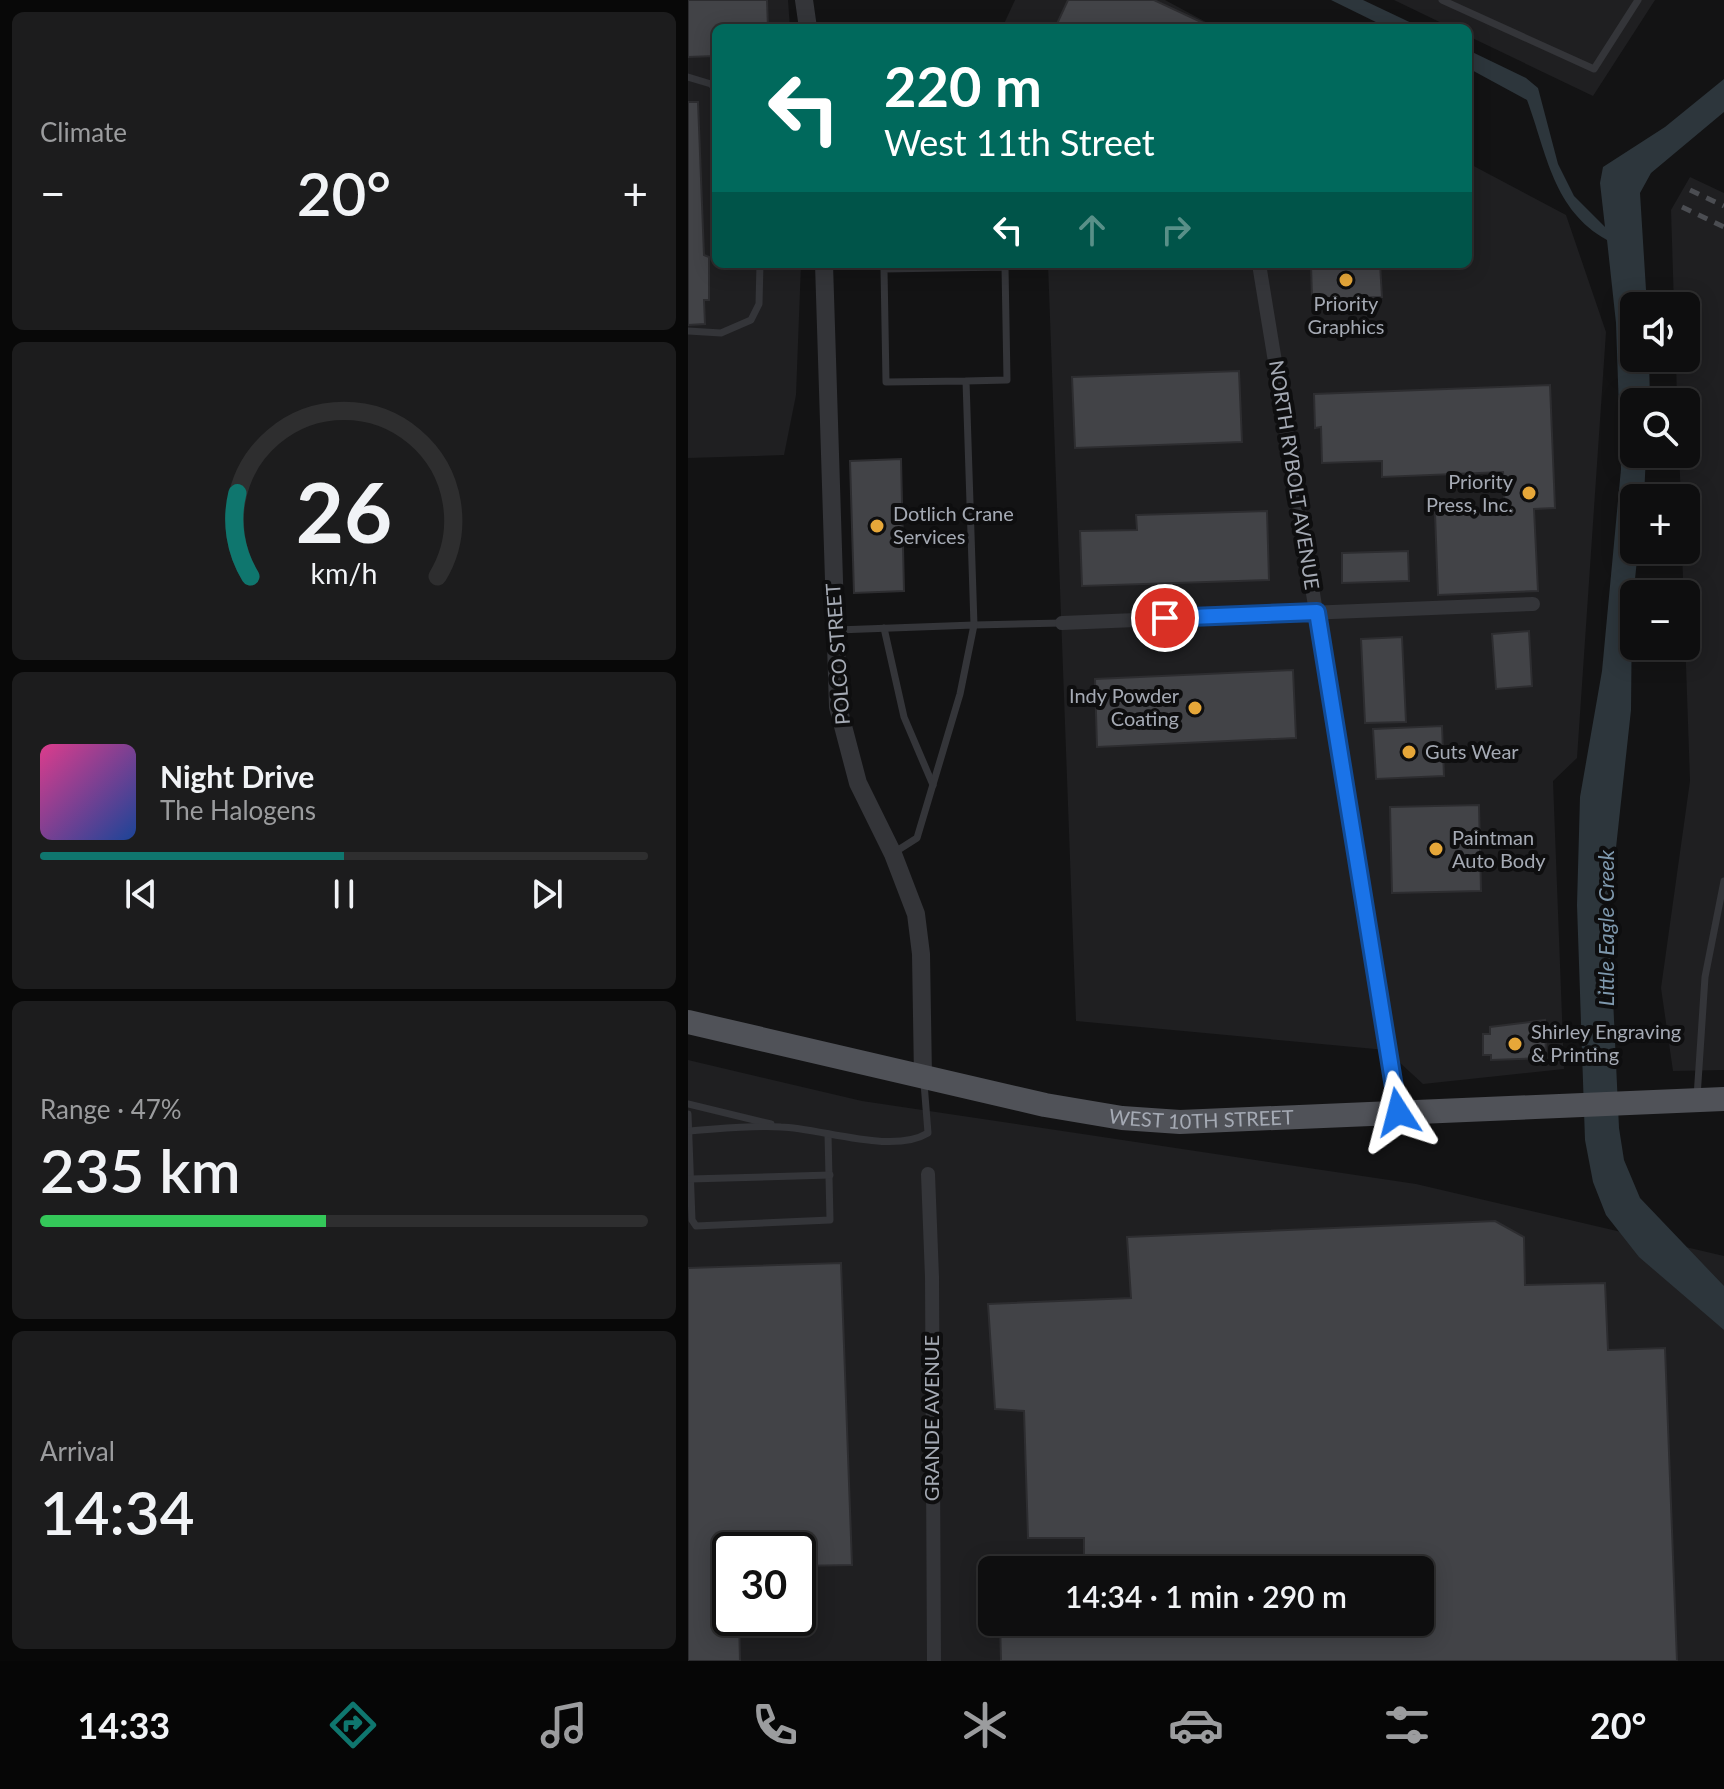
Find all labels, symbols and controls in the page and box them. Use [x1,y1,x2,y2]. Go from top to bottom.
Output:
text: 220 m [884,52,1042,119]
icon: left [752,56,856,160]
text: Climate [40,116,127,148]
text: West 11th Street [884,120,1155,164]
text: 20° [297,157,391,229]
text: − [40,167,66,219]
text: + [622,167,648,219]
icon: left [986,208,1030,252]
icon: ahead [1070,208,1114,252]
icon: right [1154,208,1198,252]
marker: Priority Graphics [1337,271,1355,289]
place label: Priority Graphics [1308,291,1384,338]
map controls [1620,292,1700,660]
button: sound [1620,292,1700,372]
street label: NORTH RYBOLT AVENUE [1265,358,1325,591]
button: search [1620,388,1700,468]
text: 26 [296,460,392,560]
place label: Priority Press, Inc. [1426,469,1514,516]
marker: Priority Press, Inc. [1520,484,1538,502]
button: + [1620,484,1700,564]
place label: Dotlich Crane Services [893,501,1014,548]
marker: Dotlich Crane Services [868,517,886,535]
text: km/h [311,556,377,590]
button: − [1620,580,1700,660]
street label: POLCO STREET [820,582,854,726]
pin [1131,584,1199,652]
icon: arrive [1143,596,1187,640]
place label: Indy Powder Coating [1069,683,1180,730]
marker: Indy Powder Coating [1186,699,1204,717]
place label: Guts Wear [1425,739,1519,763]
marker: Guts Wear [1400,743,1418,761]
text: Night Drive [160,758,314,794]
text: The Halogens [160,794,316,826]
place label: Paintman Auto Body [1452,825,1546,872]
marker: Paintman Auto Body [1427,840,1445,858]
water label: Little Eagle Creek [1592,849,1619,1006]
icon: previous [119,872,163,916]
icon: pause [322,872,366,916]
icon: next [525,872,569,916]
place label: Shirley Engraving & Printing [1531,1019,1681,1066]
marker: Shirley Engraving & Printing [1506,1035,1524,1053]
position arrow [1356,1070,1440,1154]
text: Range · 47% [40,1093,182,1125]
street label: WEST 10TH STREET [1107,1103,1294,1133]
text: 235 km [40,1134,241,1206]
street label: GRANDE AVENUE [919,1335,943,1501]
text: Arrival [40,1435,115,1467]
text: 14:34 [40,1476,194,1548]
speed limit sign: 30 [712,1532,816,1636]
text: 14:34 · 1 min · 290 m [1065,1578,1347,1614]
icon: directions [325,1697,381,1753]
icon: music [536,1697,592,1753]
icon: phone [747,1697,803,1753]
icon: climate [957,1697,1013,1753]
icon: car [1168,1697,1224,1753]
icon: filters [1379,1697,1435,1753]
text: 14:33 [77,1703,170,1747]
text: 20° [1590,1703,1646,1747]

